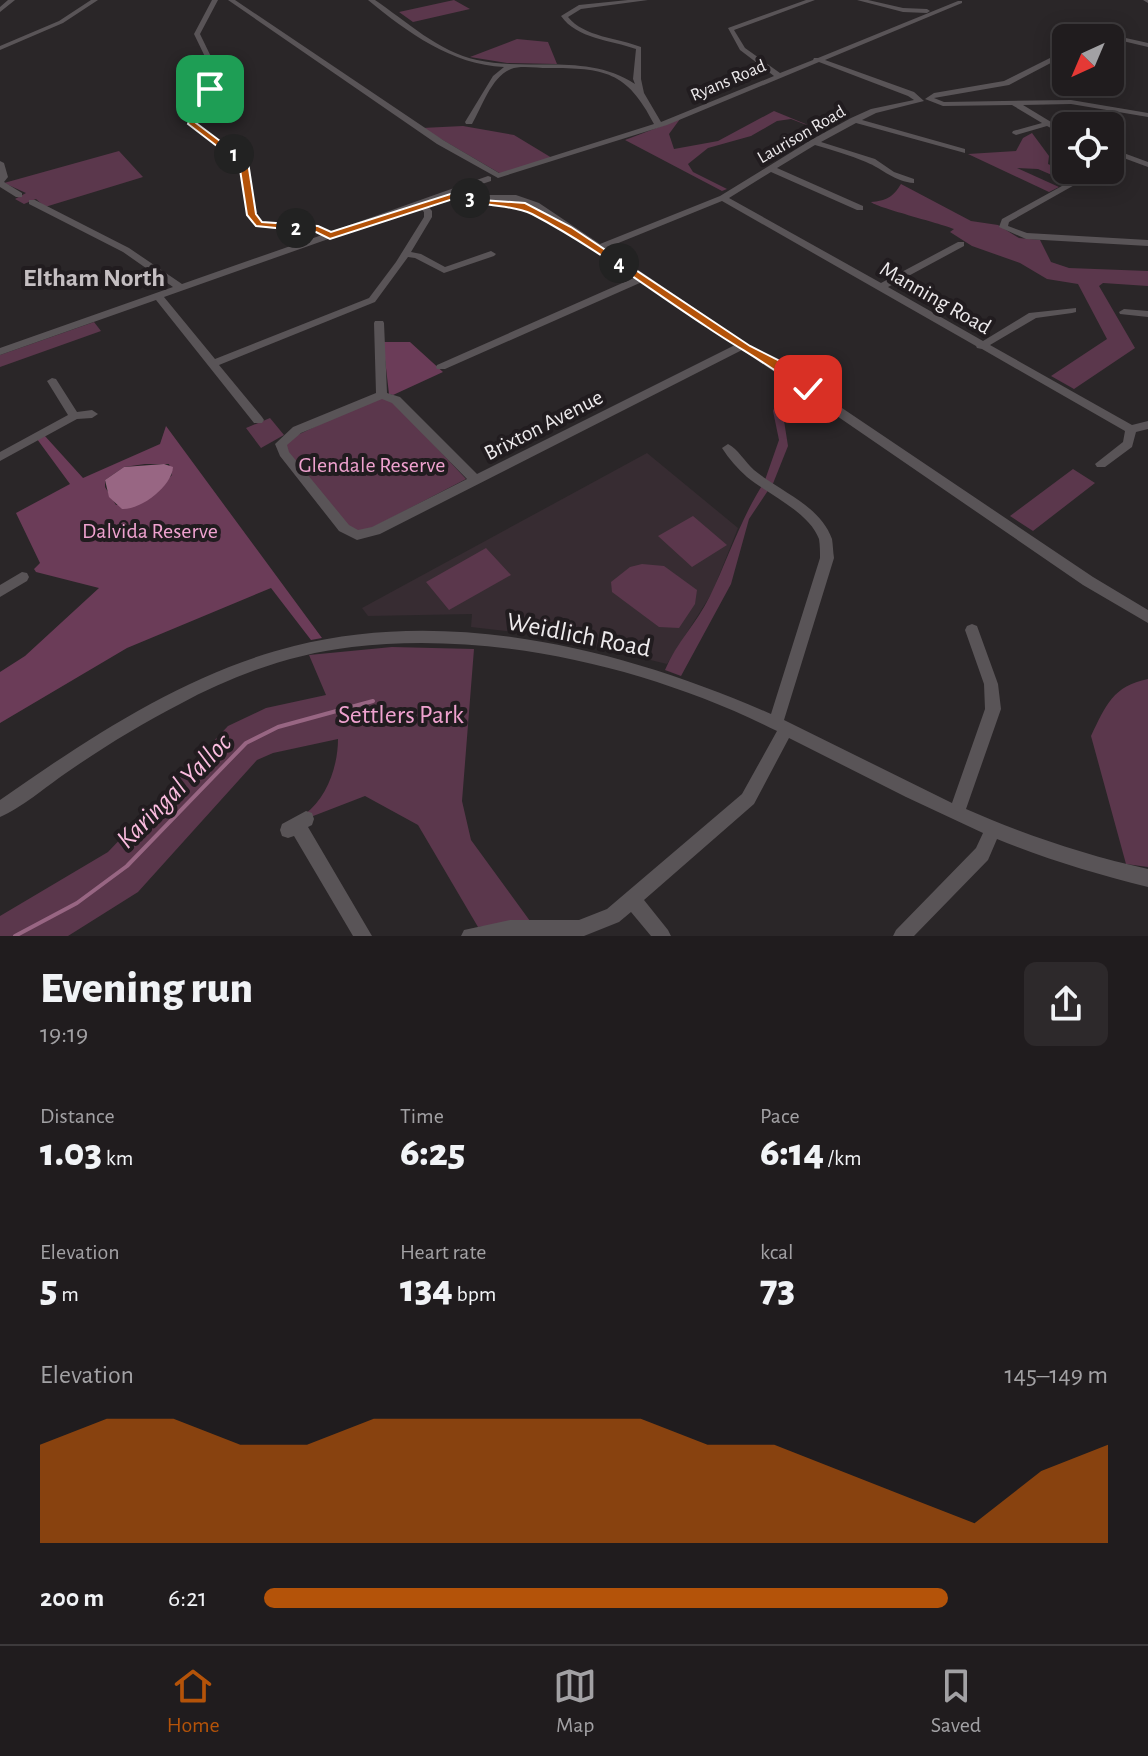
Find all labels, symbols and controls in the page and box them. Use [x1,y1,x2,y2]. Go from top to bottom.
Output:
north arrow [1052,24,1124,96]
map controls [1052,24,1124,184]
pin [176,55,244,123]
street label: Ryans Road [688,57,769,105]
icon: arrive [188,67,232,111]
street label: Laurison Road [754,102,849,167]
button: locate [1052,112,1124,184]
pin: 1 [214,134,254,174]
text: 1 [230,143,238,165]
pin: 3 [450,178,490,218]
text: 3 [465,187,475,209]
pin: 2 [276,208,316,248]
text: 2 [291,217,301,239]
pin: 4 [599,243,639,283]
text: 4 [613,252,625,274]
street label: Manning Road [876,257,995,338]
district label: Eltham North [23,265,165,291]
pin [774,355,842,423]
icon: check [786,367,830,411]
street label: Brixton Avenue [481,386,606,464]
park label: Glendale Reserve [298,454,446,476]
park label: Dalvida Reserve [82,520,218,542]
street label: Weidlich Road [505,608,653,662]
park label: Settlers Park [338,702,464,728]
water label: Karingal Yalloc [112,728,238,854]
button: share [1024,962,1108,1046]
text: Evening run [40,967,253,1011]
text: 19:19 [40,1021,88,1047]
text: Distance [40,1105,115,1127]
text: Time [400,1105,444,1127]
text: Pace [760,1105,800,1127]
text: 1.03 [40,1133,102,1173]
text: 6:25 [400,1133,465,1173]
text: 6:14 [760,1133,824,1173]
text: km [102,1147,133,1169]
text: /km [824,1147,862,1169]
text: Elevation [40,1241,120,1263]
text: Heart rate [400,1241,486,1263]
text: kcal [760,1241,794,1263]
text: 5 [40,1269,58,1309]
text: 134 [400,1269,453,1309]
text: 73 [760,1269,795,1309]
text: m [58,1283,79,1305]
text: bpm [453,1283,496,1305]
text: Elevation [40,1362,134,1388]
text: 145–149 m [1005,1362,1108,1388]
text: 200 m [40,1585,104,1611]
text: 6:21 [168,1585,207,1611]
tab: Home [167,1664,220,1738]
tab: Map [553,1664,597,1738]
tab: Saved [931,1664,981,1738]

